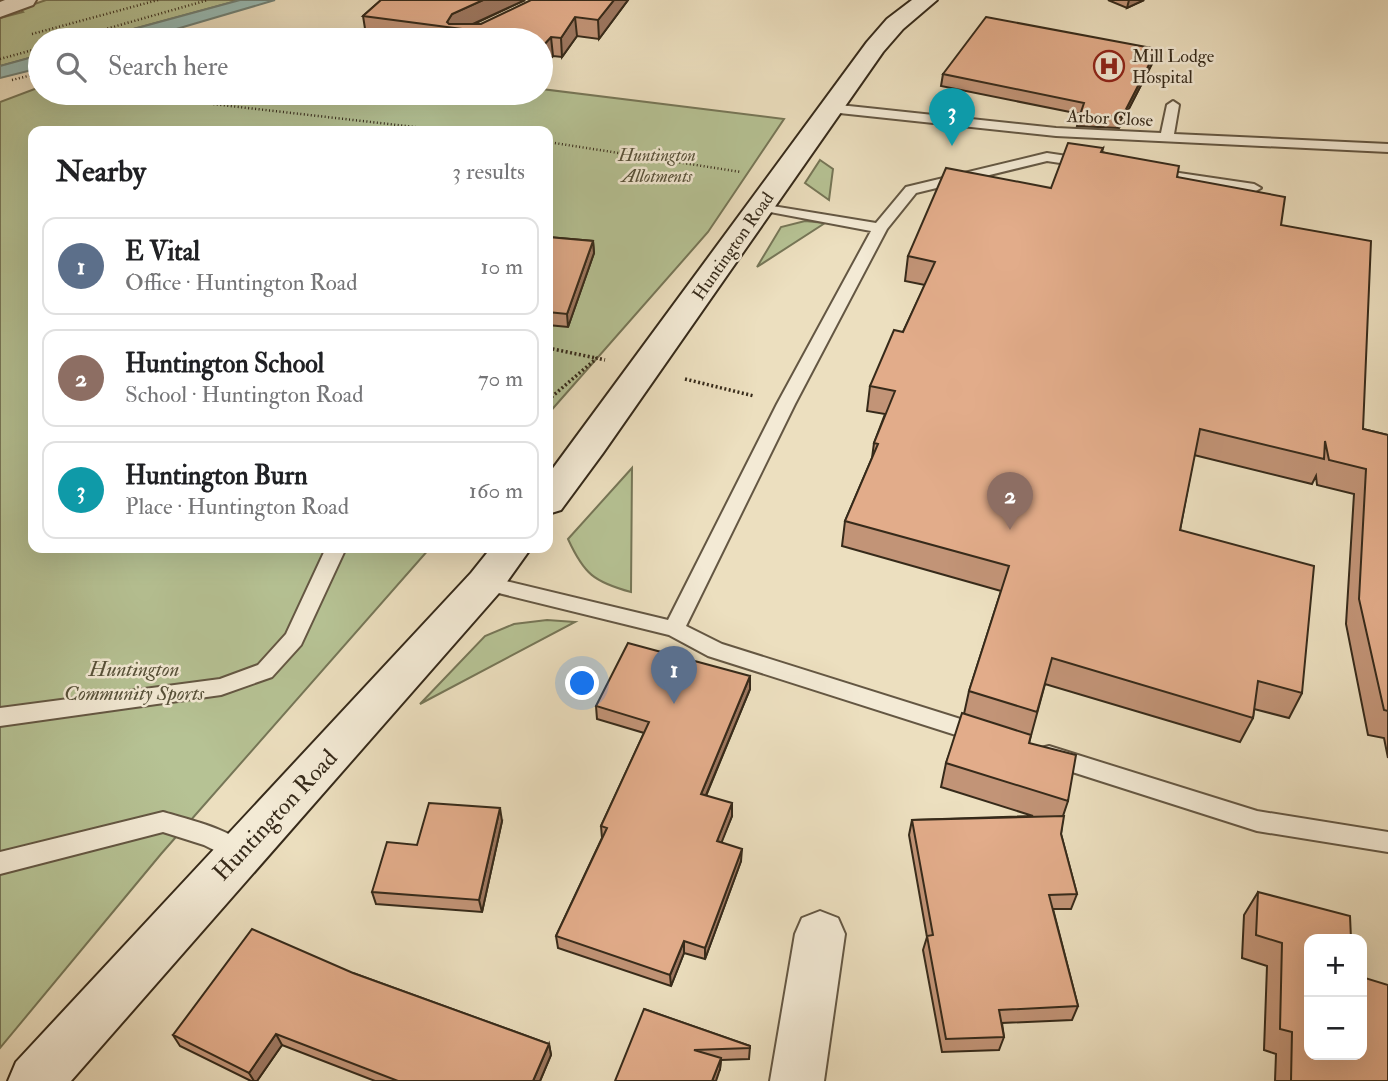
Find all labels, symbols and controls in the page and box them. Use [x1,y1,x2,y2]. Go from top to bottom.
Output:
search box [28,28,553,105]
place label: Mill Lodge Hospital [1132,45,1215,89]
icon: search [52,48,90,86]
hospital icon: Mill Lodge Hospital [1092,49,1126,83]
text: Search here [108,51,228,83]
pin: 3 [929,88,975,146]
street label: Arbor Close [1065,105,1154,132]
park label: Huntington Allotments [617,144,696,188]
text: Nearby [56,153,146,190]
text: 3 results [452,157,525,186]
street label: Huntington Road [688,188,779,305]
text: E Vital [125,236,200,268]
text: 1 [77,252,85,281]
text: 10 m [480,252,523,281]
text: Office · Huntington Road [125,268,358,297]
text: Huntington School [125,348,324,380]
text: 2 [75,364,87,393]
text: 70 m [478,364,523,393]
text: School · Huntington Road [125,380,364,409]
text: Huntington Burn [125,460,308,492]
pin: 2 [987,472,1033,530]
text: 3 [77,476,85,505]
text: 160 m [469,476,523,505]
text: Place · Huntington Road [125,492,349,521]
pin: 1 [651,646,697,704]
park label: Huntington Community Sports [64,656,205,707]
your location [565,666,599,700]
street label: Huntington Road [206,743,345,888]
map controls [1304,934,1367,1060]
button: + [1304,934,1367,997]
button: − [1304,997,1367,1060]

